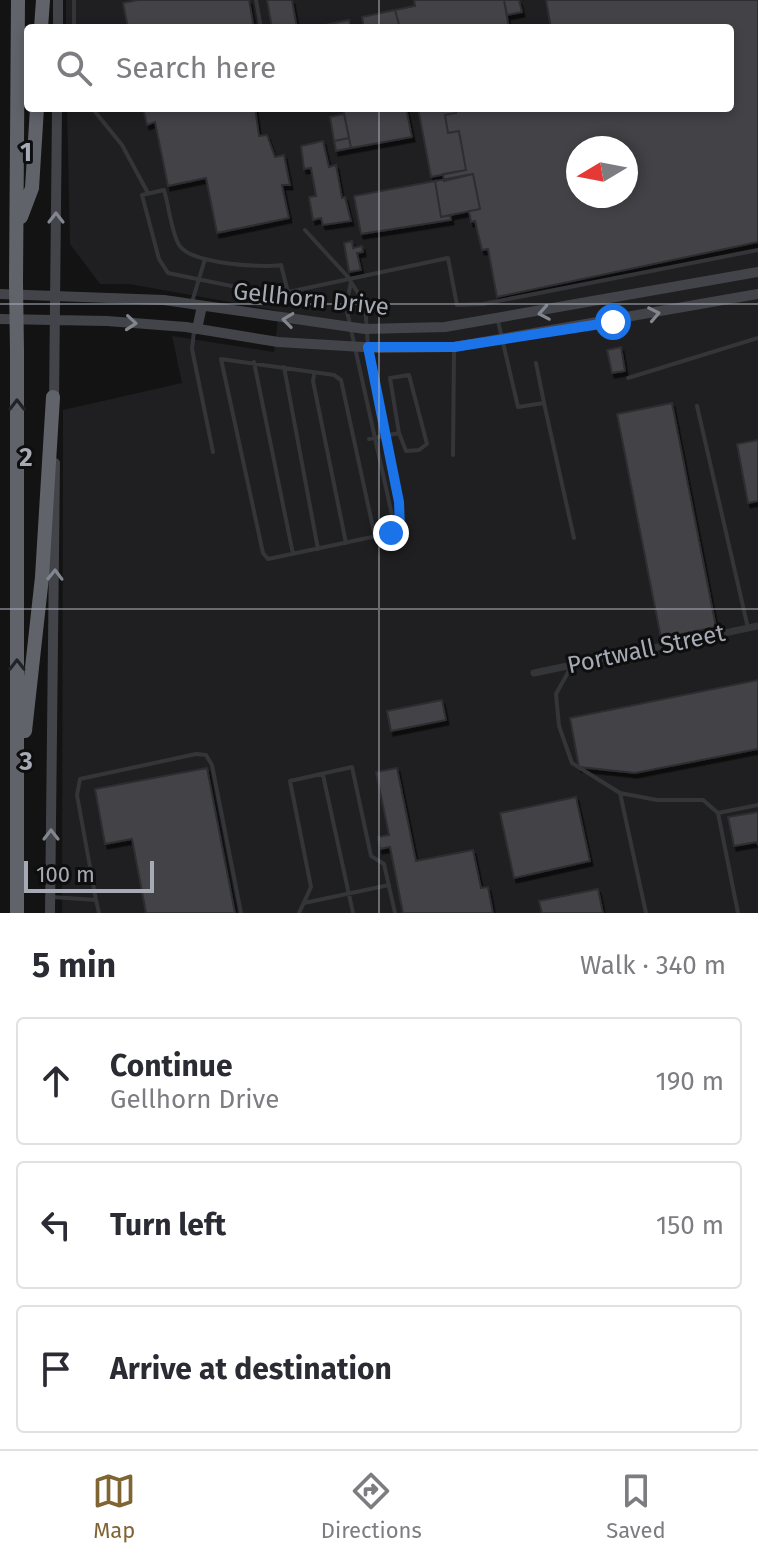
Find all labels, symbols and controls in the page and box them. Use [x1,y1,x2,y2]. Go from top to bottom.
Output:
search box [24,24,734,112]
icon: search [52,46,96,90]
text: Search here [116,50,276,86]
north arrow [566,136,638,208]
text: 1 [20,137,32,168]
one-way arrow [47,211,65,224]
street label: Gellhorn Drive [232,277,390,321]
one-way arrow [537,303,551,320]
route start [595,304,631,340]
one-way arrow [647,306,661,323]
one-way arrow [281,312,295,329]
one-way arrow [125,314,138,331]
one-way arrow [8,398,26,411]
text: 2 [19,442,33,473]
route end [373,515,409,551]
one-way arrow [46,568,64,581]
street label: Portwall Street [565,619,728,679]
one-way arrow [8,658,26,671]
text: 3 [18,746,33,777]
one-way arrow [42,828,59,841]
scale bar [24,857,154,893]
text: 100 m [36,861,95,888]
text: 5 min [32,945,116,986]
text: Walk · 340 m [580,950,726,981]
text: Continue [110,1048,233,1084]
icon: ahead [34,1059,78,1103]
text: 190 m [655,1066,724,1097]
text: Gellhorn Drive [110,1084,279,1115]
icon: left [34,1203,78,1247]
text: Turn left [110,1207,226,1243]
text: 150 m [656,1210,724,1241]
icon: arrive [34,1347,78,1391]
text: Arrive at destination [110,1351,392,1387]
tab: Map [92,1469,136,1544]
tab: Directions [321,1469,422,1544]
tab: Saved [606,1469,666,1544]

